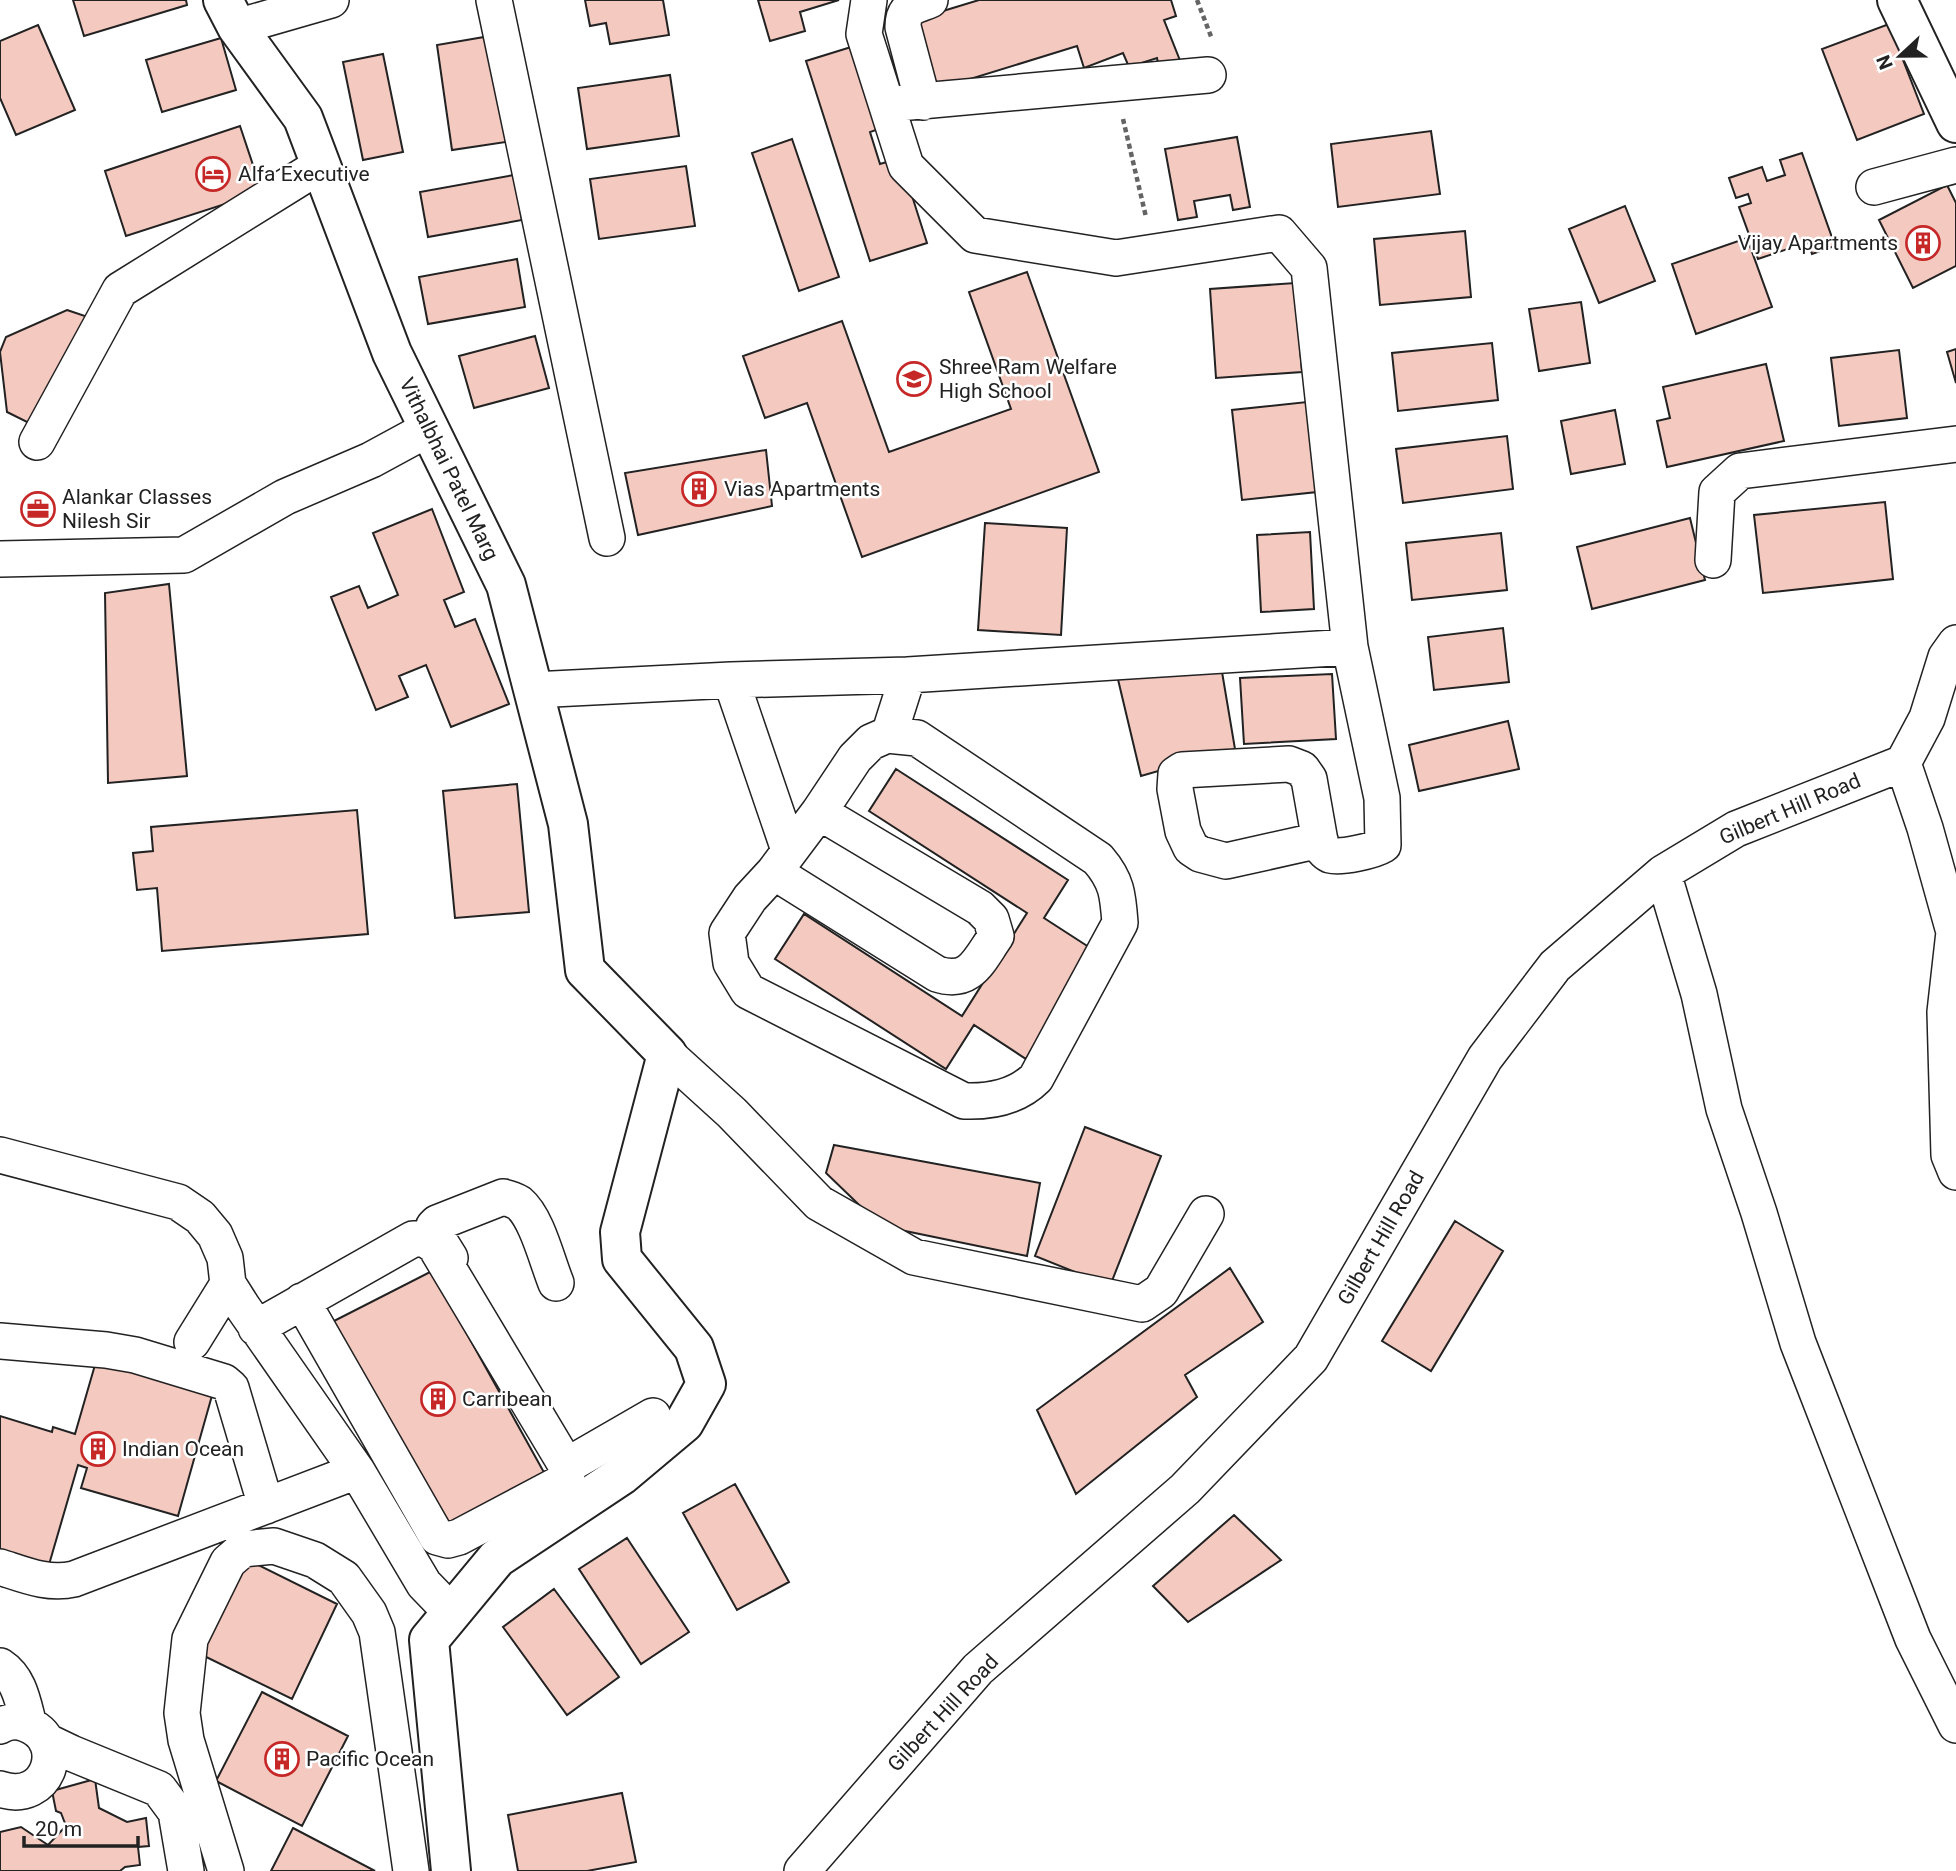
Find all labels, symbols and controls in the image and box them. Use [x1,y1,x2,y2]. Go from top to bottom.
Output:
north arrow [1865,21,1935,91]
text: N [1872,52,1898,73]
hotel icon: Alfa Executive [194,155,232,193]
place label: Alfa Executive [238,162,370,186]
building icon: Vijay Apartments [1904,224,1942,262]
place label: Vijay Apartments [1738,231,1898,255]
place label: Shree Ram Welfare High School [939,355,1117,403]
school or university icon: Shree Ram Welfare High School [895,360,933,398]
street label: Vithalbhai Patel Marg [394,374,504,564]
building icon: Vias Apartments [680,470,718,508]
place label: Vias Apartments [724,477,880,501]
place label: Alankar Classes Nilesh Sir [62,485,212,533]
office icon: Alankar Classes Nilesh Sir [19,490,57,528]
street label: Gilbert Hill Road [1716,768,1864,850]
street label: Gilbert Hill Road [1333,1167,1429,1309]
building icon: Carribean [419,1380,457,1418]
place label: Carribean [462,1387,552,1411]
building icon: Indian Ocean [79,1430,117,1468]
place label: Indian Ocean [122,1437,244,1461]
street label: Gilbert Hill Road [883,1650,1003,1776]
building icon: Pacific Ocean [263,1740,301,1778]
place label: Pacific Ocean [306,1747,434,1771]
scale bar [24,1804,138,1848]
text: 20 m [35,1817,82,1841]

